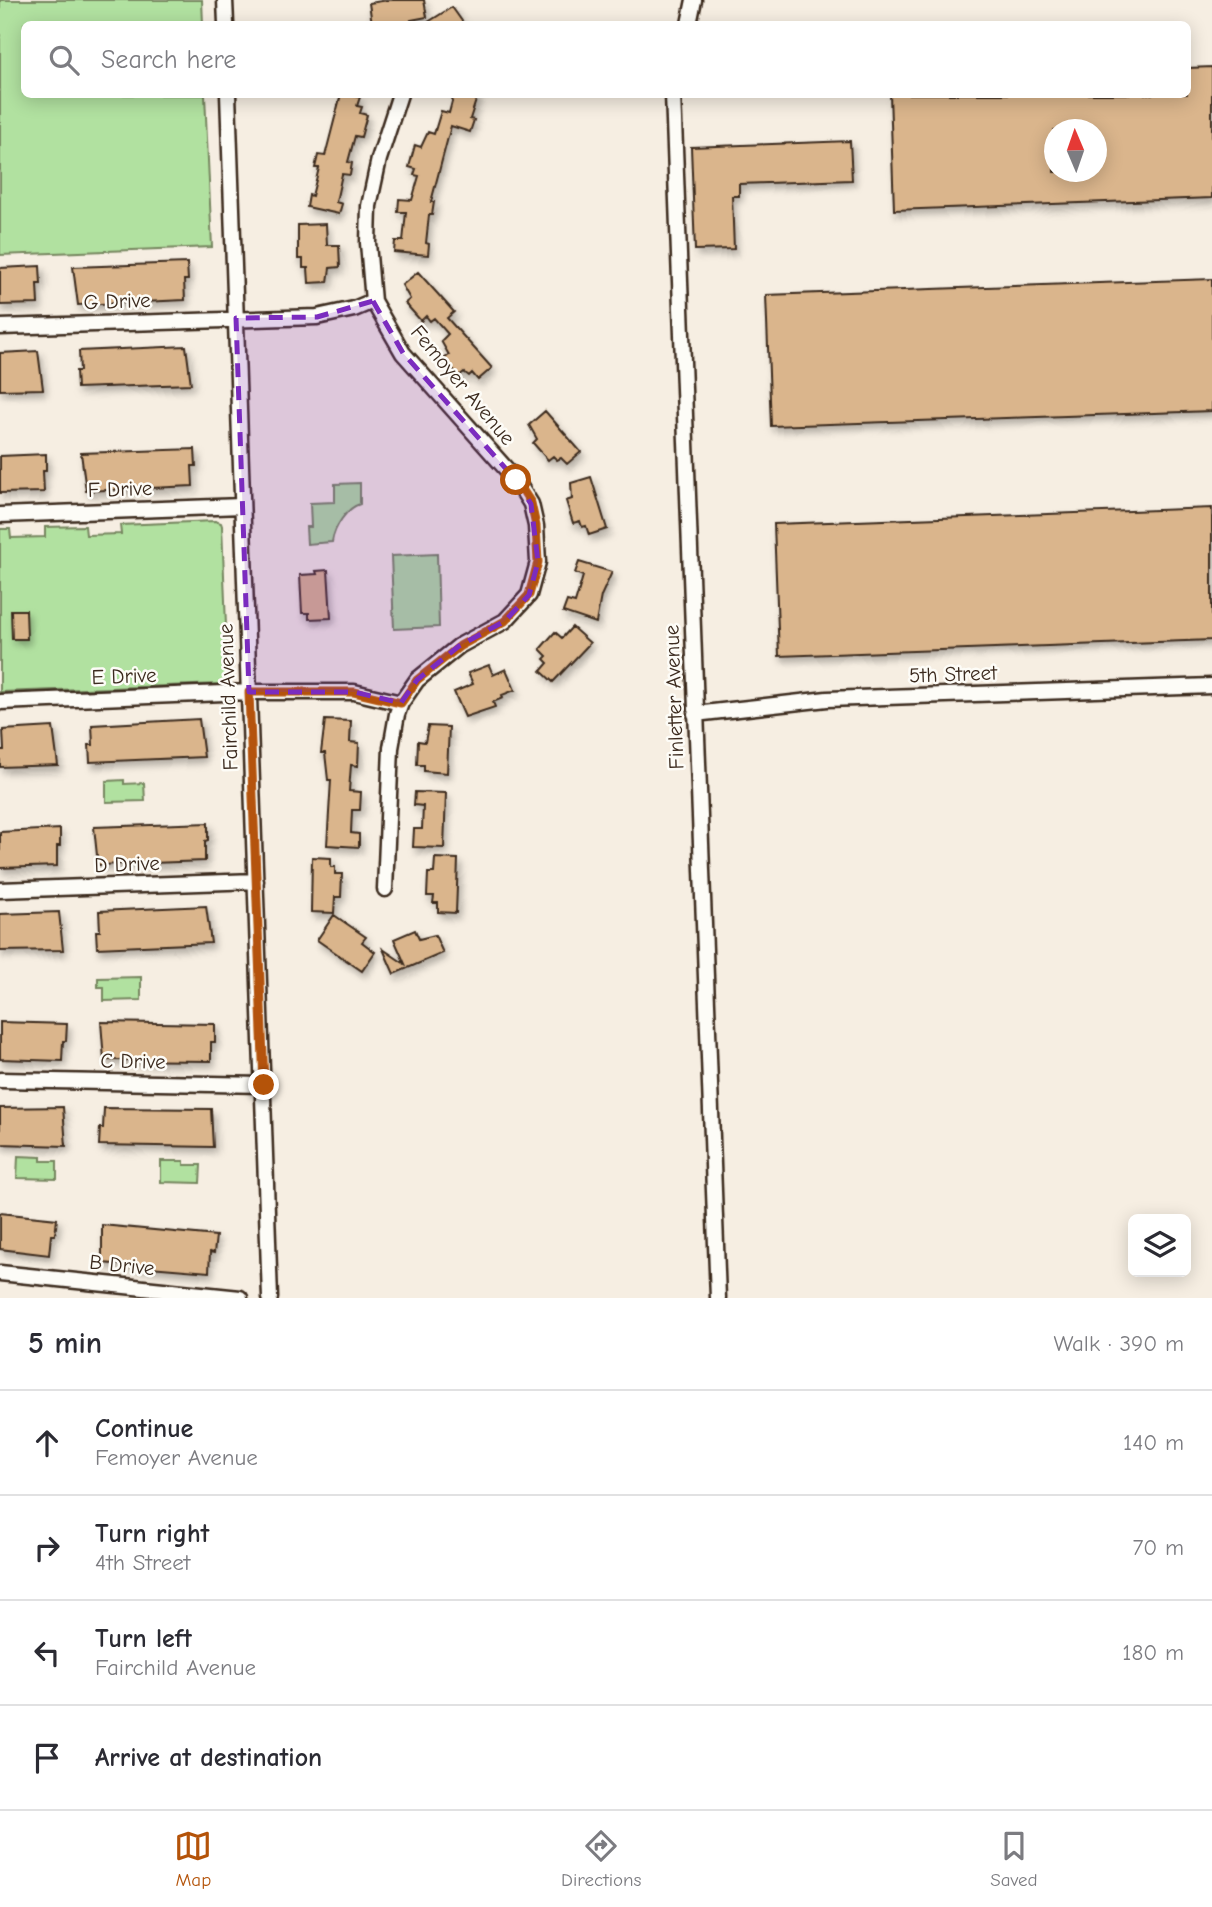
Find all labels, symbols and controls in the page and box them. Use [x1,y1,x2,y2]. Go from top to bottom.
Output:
search box [21,21,1191,98]
icon: search [45,41,83,79]
text: Search here [101,45,236,75]
north arrow [1044,119,1107,182]
street label: G Drive [83,288,151,314]
street label: Femoyer Avenue [406,320,520,450]
route start [500,464,531,495]
street label: F Drive [87,476,153,502]
street label: Fairchild Avenue [213,623,243,771]
street label: Finletter Avenue [659,624,689,770]
street label: 5th Street [908,660,999,688]
street label: E Drive [91,663,157,689]
street label: D Drive [94,851,160,877]
street label: C Drive [100,1048,166,1074]
route end [248,1069,279,1100]
map controls [1128,1214,1191,1277]
button: layers [1128,1214,1191,1277]
street label: B Drive [88,1250,156,1280]
text: 5 min [28,1326,102,1361]
text: Walk · 390 m [1054,1330,1184,1357]
text: Continue [95,1414,193,1444]
icon: ahead [28,1424,66,1462]
text: 140 m [1123,1429,1184,1456]
text: Femoyer Avenue [95,1444,258,1471]
text: Turn right [95,1519,209,1549]
icon: right [28,1529,66,1567]
text: 70 m [1132,1534,1184,1561]
text: 4th Street [95,1549,190,1576]
text: Turn left [95,1624,192,1654]
icon: left [28,1634,66,1672]
text: 180 m [1122,1639,1184,1666]
text: Fairchild Avenue [95,1654,256,1681]
icon: arrive [28,1739,66,1777]
text: Arrive at destination [95,1743,322,1773]
tab: Map [174,1827,212,1891]
tab: Directions [561,1827,641,1891]
tab: Saved [990,1827,1038,1891]

